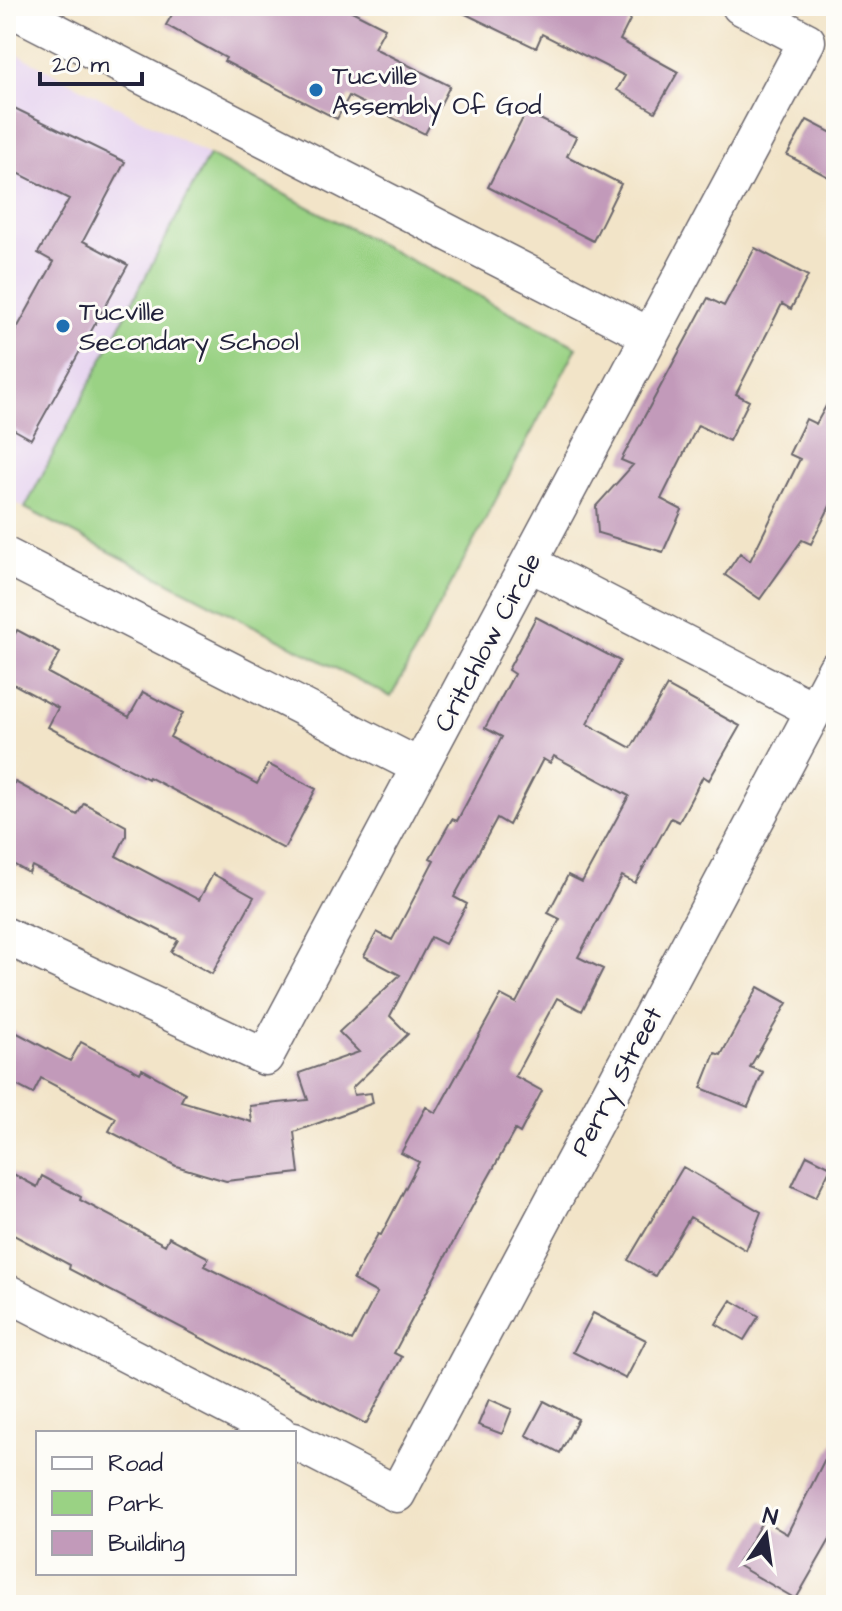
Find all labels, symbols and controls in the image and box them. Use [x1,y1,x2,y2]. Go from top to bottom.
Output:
scale bar [40,36,142,86]
text: 20 m [52,48,109,82]
place label: Tucville Assembly Of God [332,58,542,126]
marker: Tucville Assembly Of God [307,81,325,99]
place label: Tucville Secondary School [79,294,299,362]
marker: Tucville Secondary School [54,317,72,335]
street label: Critchlow Circle [426,547,550,738]
street label: Perry Street [562,1000,673,1163]
legend [36,1431,296,1575]
text: Road [108,1447,163,1481]
text: Park [108,1487,164,1521]
north arrow [726,1495,806,1575]
text: N [760,1500,781,1534]
text: Building [108,1527,185,1562]

